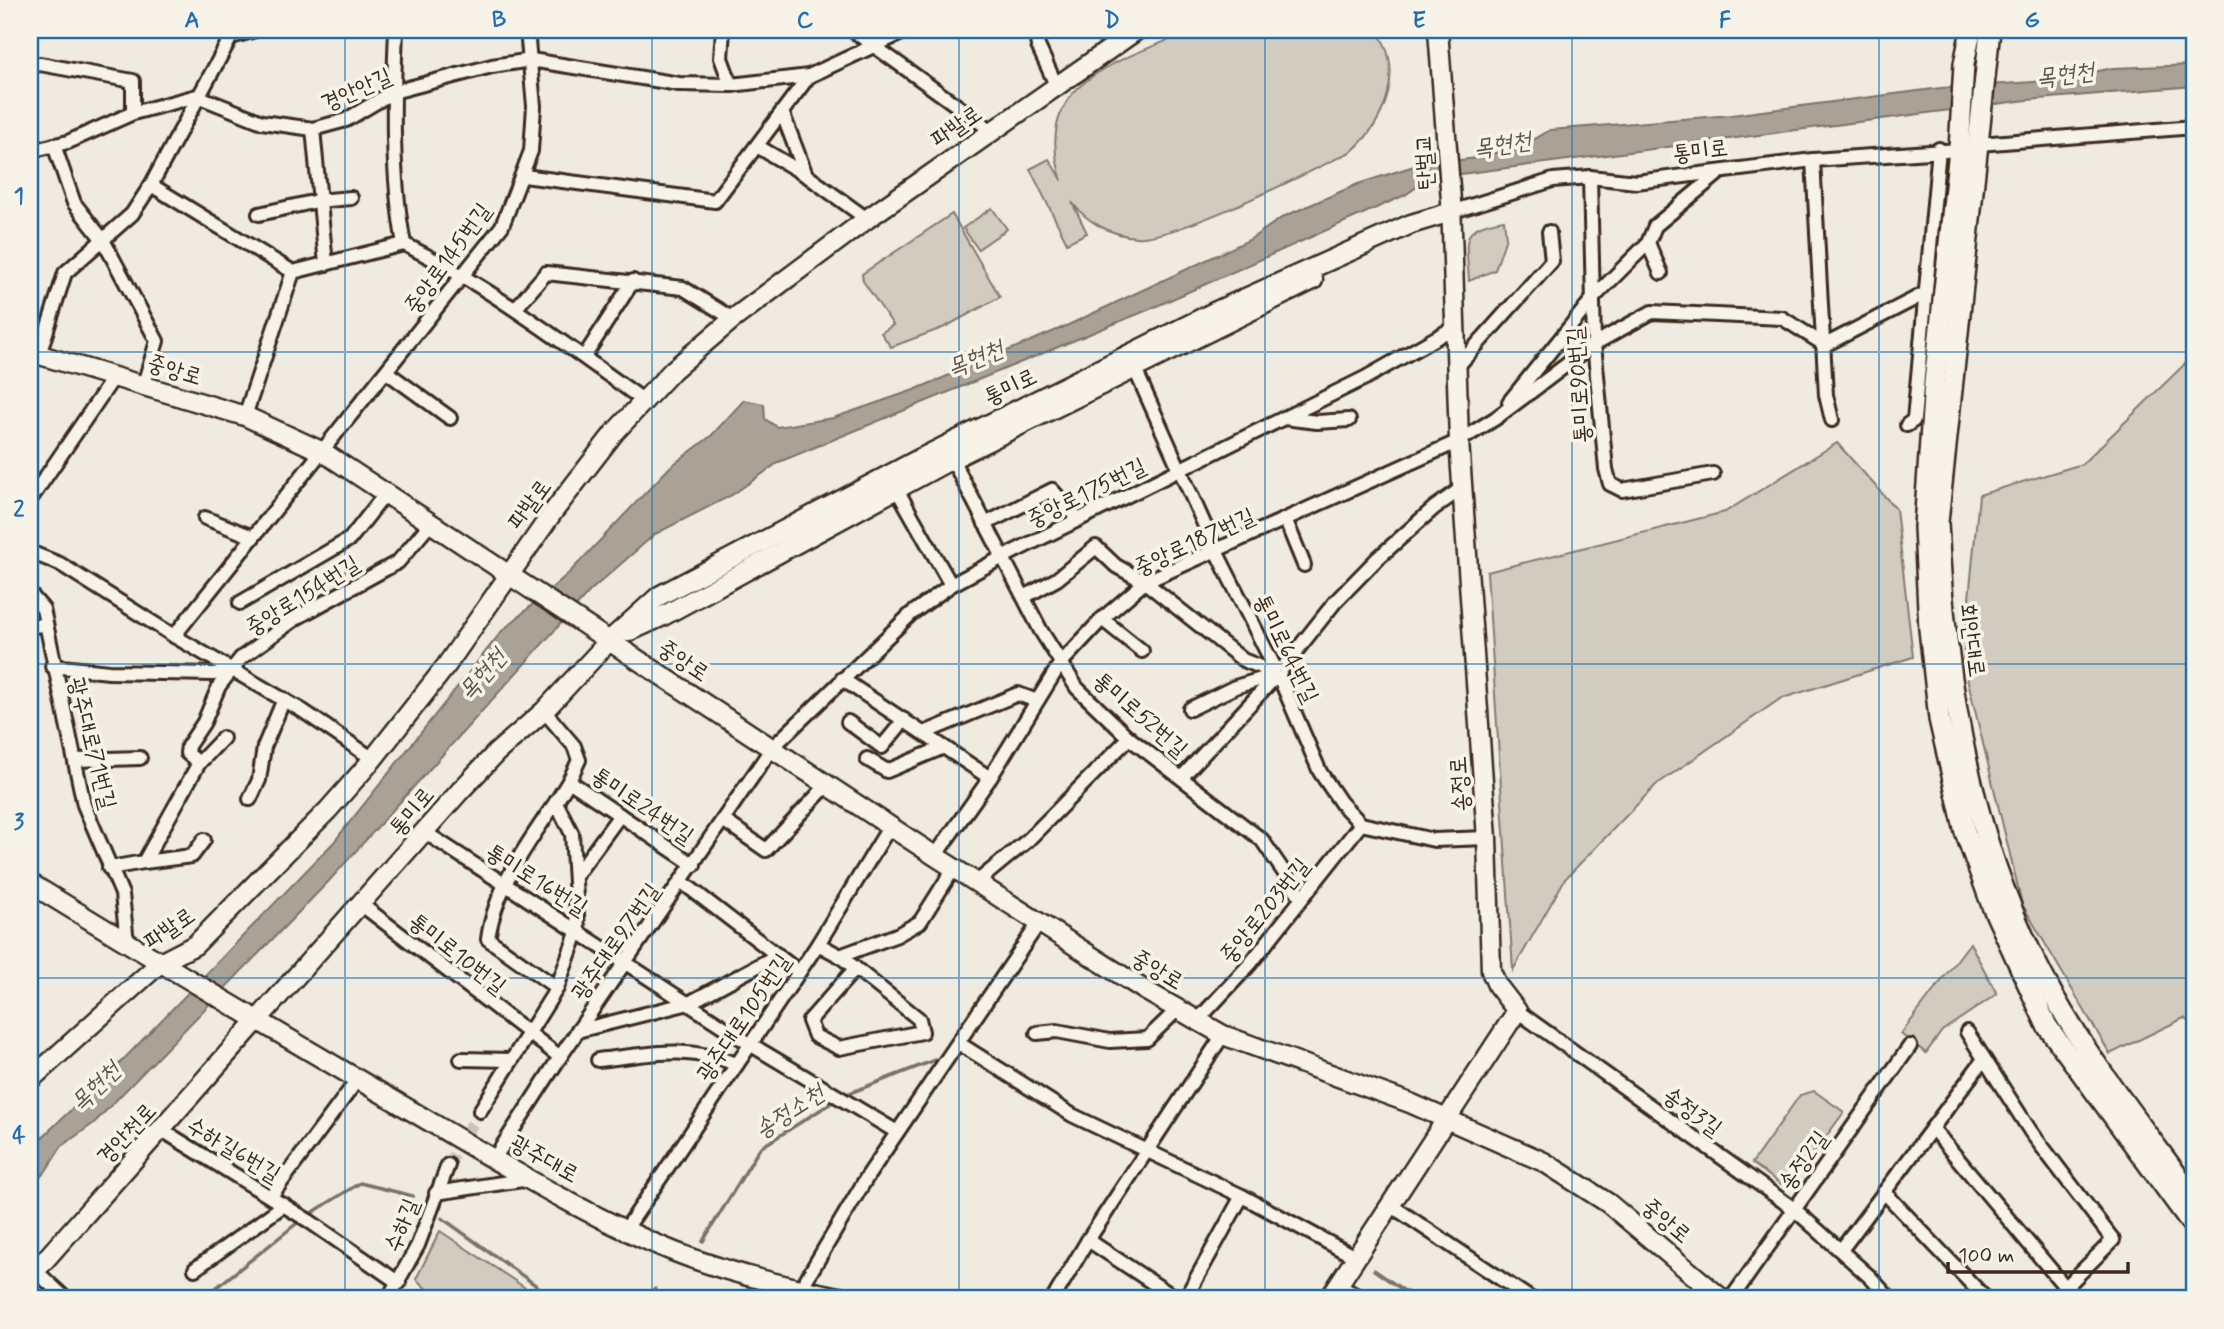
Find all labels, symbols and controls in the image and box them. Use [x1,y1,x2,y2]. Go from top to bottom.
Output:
text: A [184,6,200,36]
text: B [492,6,507,36]
text: C [797,6,814,36]
text: D [1104,6,1120,36]
text: E [1412,6,1426,36]
text: F [1719,6,1731,36]
text: G [2024,6,2040,36]
water label: 목현천 [2035,56,2098,94]
street label: 경안안길 [317,62,397,120]
street label: 파발로 [926,99,988,156]
water label: 목현천 [1471,125,1536,165]
street label: 탄벌교 [1410,133,1442,190]
street label: 통미로 [1671,134,1730,170]
text: 1 [14,182,24,212]
street label: 중앙로145번길 [398,198,499,321]
street label: 통미로90번길 [1561,326,1599,444]
water label: 목현천 [943,333,1011,385]
street label: 중앙로 [143,348,205,393]
street label: 통미로 [979,362,1042,413]
street label: 중앙로175번길 [1022,452,1151,536]
street label: 파발로 [502,474,559,536]
text: 2 [13,495,25,525]
street label: 중앙로187번길 [1130,502,1260,584]
street label: 중앙로154번길 [240,550,366,644]
street label: 통미로64번길 [1246,589,1324,708]
street label: 회안대로 [1951,602,1991,679]
street label: 중앙로 [651,634,714,690]
water label: 목현천 [452,641,516,707]
street label: 통미로52번길 [1086,666,1193,765]
street label: 광주대로71번길 [60,674,122,813]
street label: 송정로 [1444,755,1478,813]
street label: 통미로24번길 [585,761,699,852]
street label: 통미로 [383,781,442,843]
text: 3 [14,808,25,838]
street label: 통미로16번길 [479,838,592,924]
street label: 중앙로203번길 [1214,852,1317,970]
street label: 광주대로97번길 [565,878,668,1007]
street label: 파발로 [139,901,201,958]
street label: 통미로10번길 [402,907,512,1002]
street label: 중앙로 [1125,944,1188,998]
street label: 광주대로105번길 [691,948,798,1088]
water label: 목현천 [64,1054,130,1118]
water label: 송정소천 [749,1077,833,1146]
street label: 송정3길 [1656,1081,1727,1144]
street label: 경안천로 [91,1097,164,1172]
street label: 수하길6번길 [181,1111,285,1190]
text: 4 [12,1121,26,1151]
street label: 송정2길 [1773,1125,1836,1197]
street label: 광주대로 [504,1129,584,1191]
street label: 중앙로 [1635,1192,1697,1251]
street label: 수하길 [379,1194,427,1257]
scale bar [1948,1231,2128,1275]
text: 100 m [1958,1242,2014,1270]

